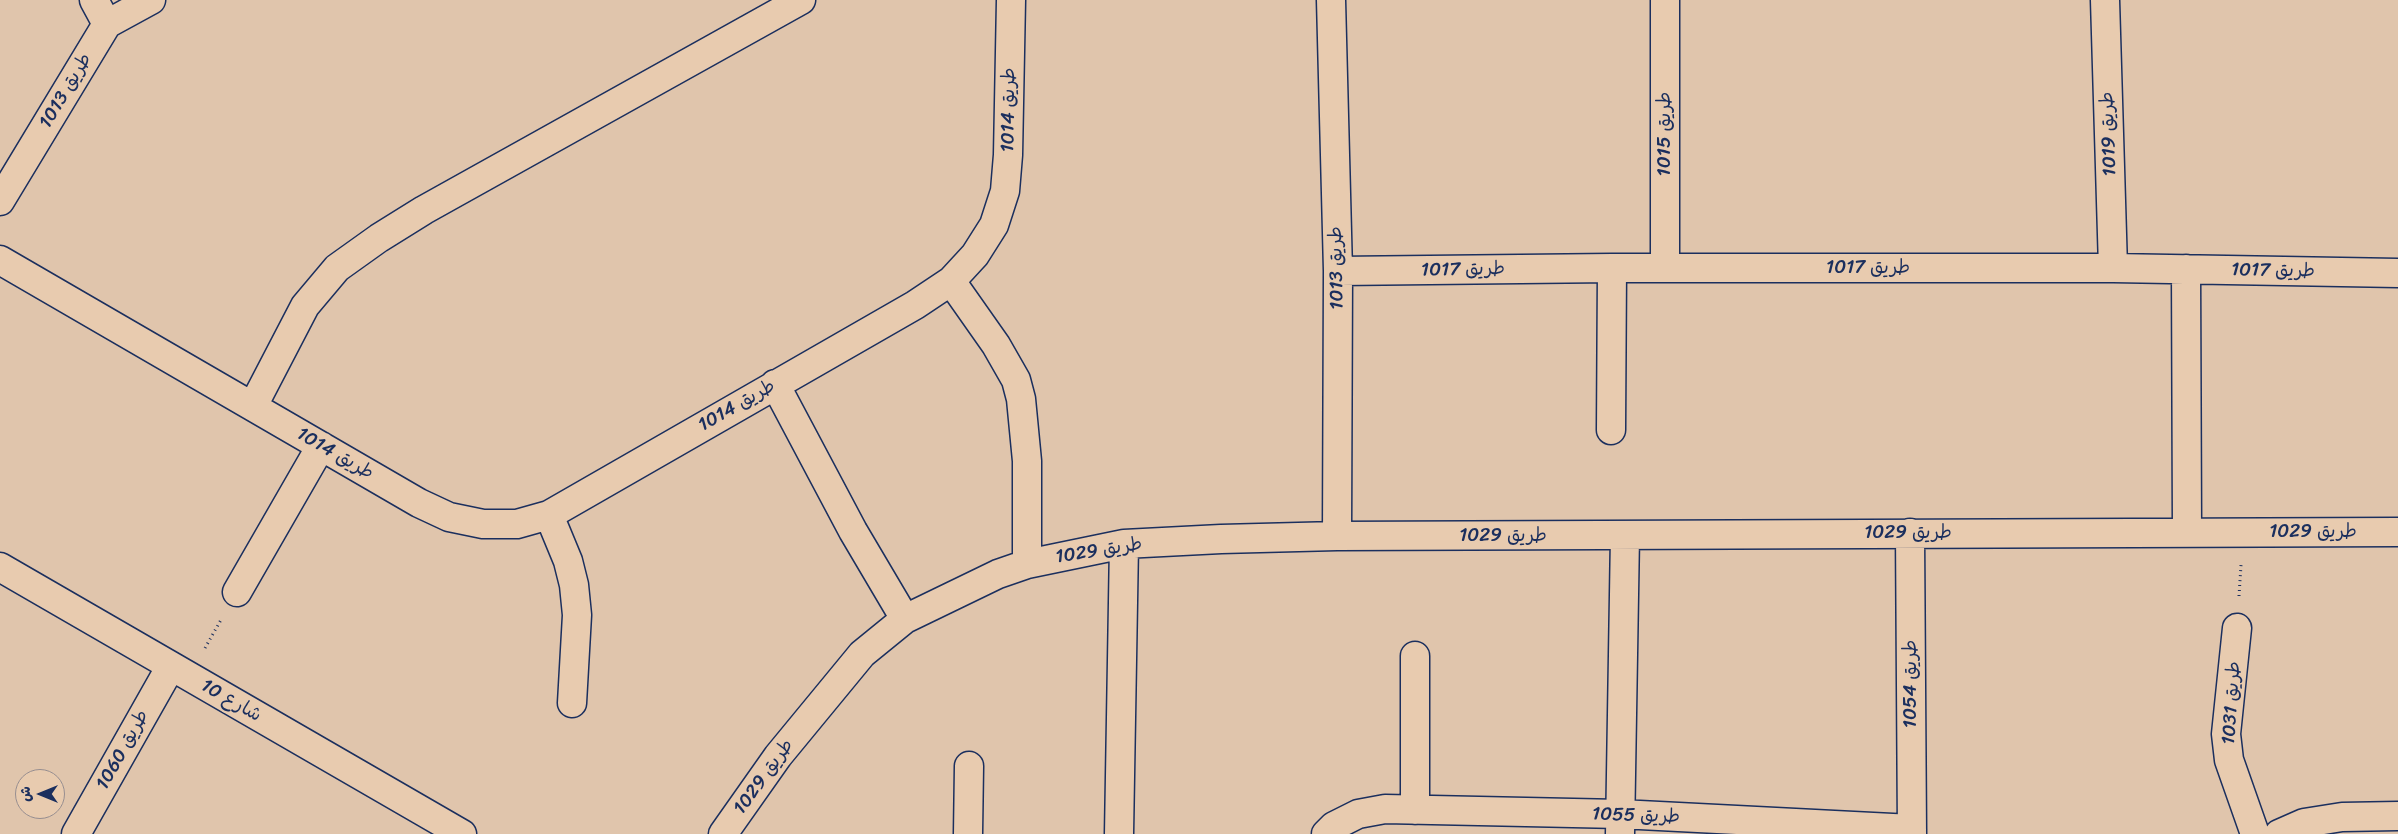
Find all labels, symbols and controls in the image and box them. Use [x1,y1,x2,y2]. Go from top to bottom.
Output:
street label: طريق 1013 [35,49,97,133]
street label: طريق 1014 [997,67,1021,153]
street label: طريق 1019 [2096,91,2122,177]
street label: طريق 1015 [1654,92,1676,176]
street label: طريق 1013 [1325,226,1349,310]
street label: طريق 1017 [1826,257,1910,279]
street label: طريق 1017 [1421,258,1505,282]
street label: طريق 1017 [2231,259,2315,283]
street label: طريق 1014 [694,375,780,437]
street label: طريق 1014 [292,423,378,485]
street label: طريق 1029 [2269,521,2357,543]
street label: طريق 1029 [1864,522,1952,544]
street label: طريق 1029 [1459,525,1547,547]
street label: طريق 1029 [1054,533,1144,569]
street label: طريق 1054 [1900,640,1922,728]
street label: طريق 1031 [2218,661,2246,745]
street label: شارع 10 [197,675,265,727]
street label: طريق 1060 [92,706,154,794]
street label: طريق 1029 [729,735,799,819]
north arrow [15,769,65,819]
text: ش [13,786,38,802]
street label: طريق 1055 [1592,803,1680,829]

